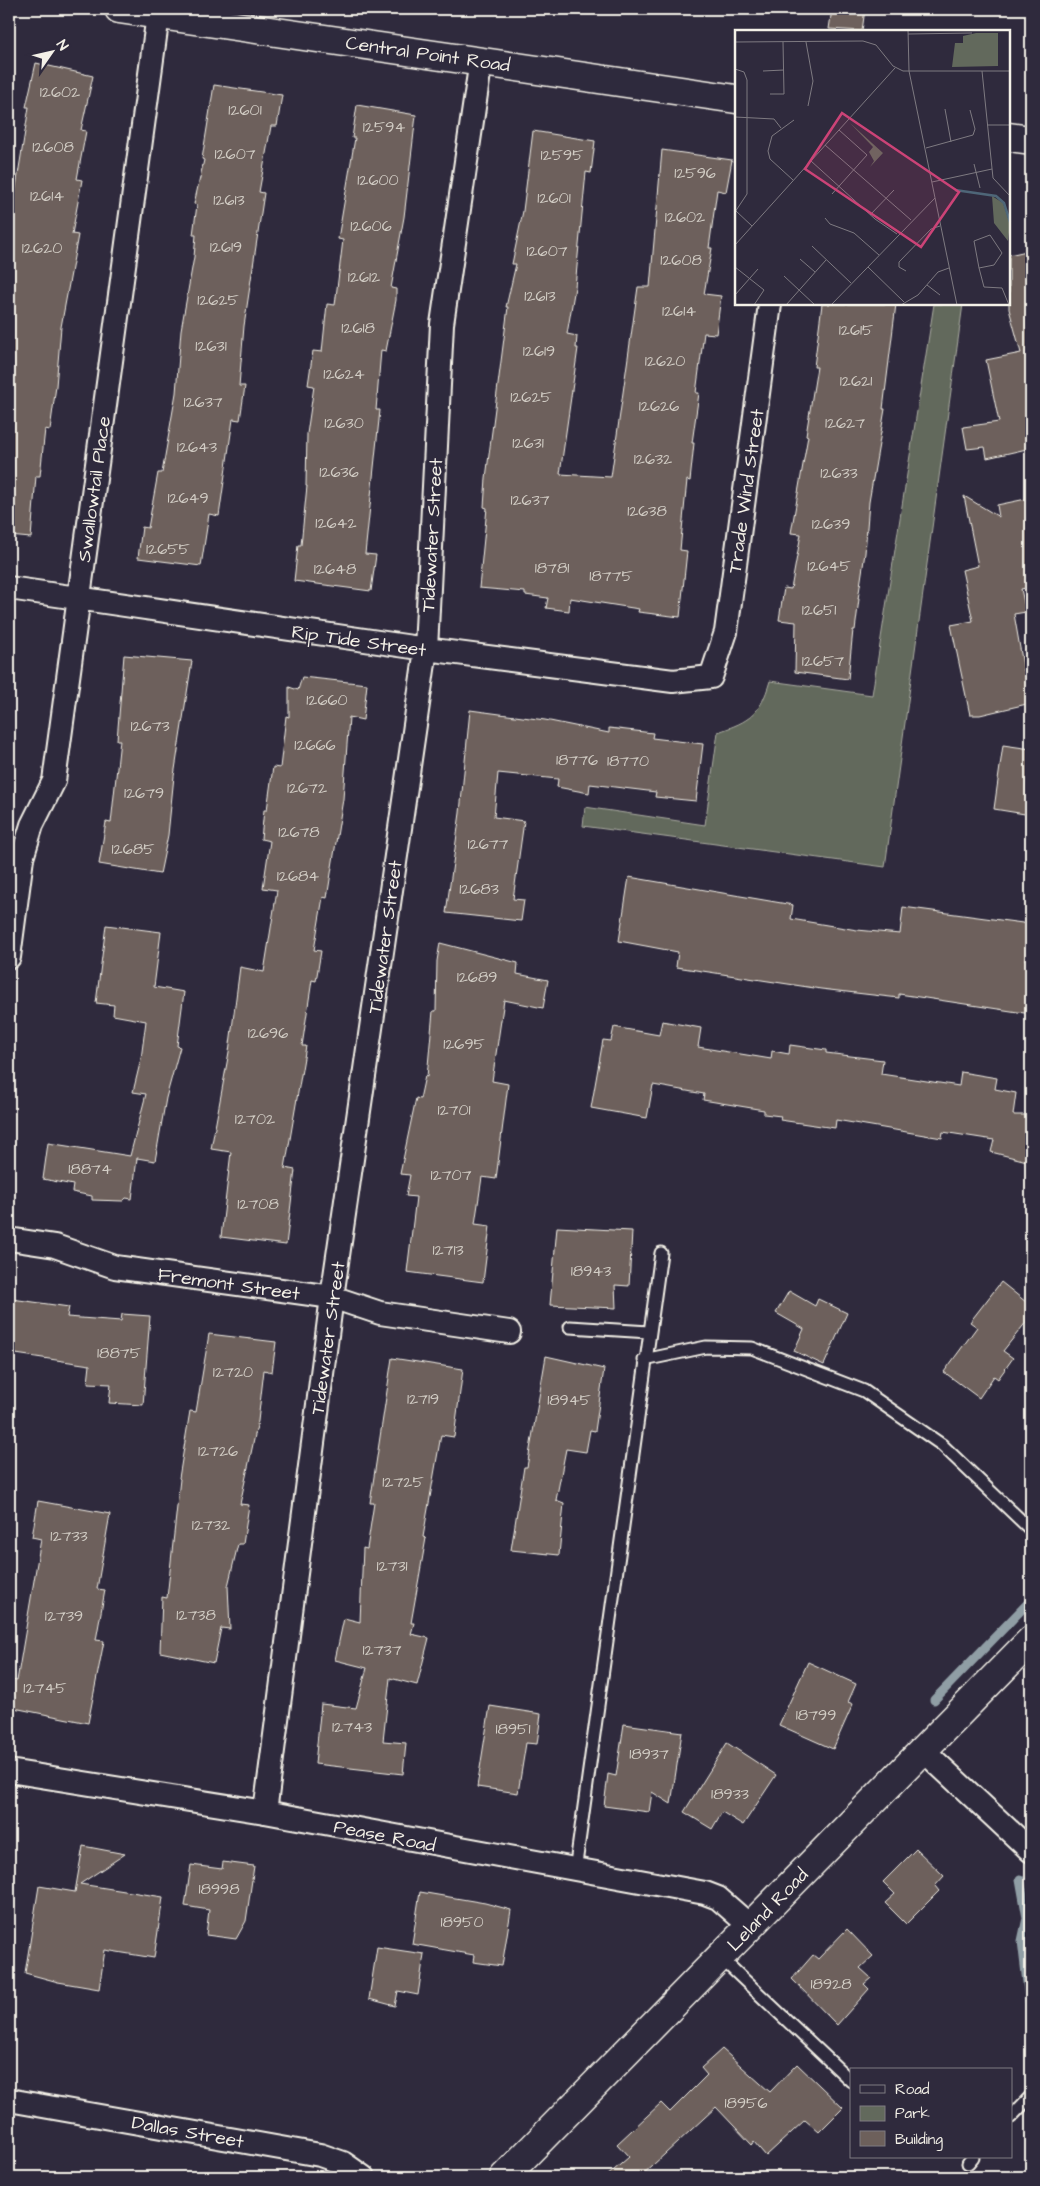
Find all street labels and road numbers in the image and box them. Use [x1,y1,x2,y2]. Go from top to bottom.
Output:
street label: Central Point Road [344,30,512,79]
street label: Trade Wind Street [722,407,771,575]
street label: Swallowtail Place [71,414,118,564]
street label: Tidewater Street [415,457,450,613]
street label: Rip Tide Street [290,619,428,664]
street label: Tidewater Street [361,859,410,1016]
street label: Tidewater Street [304,1260,353,1417]
street label: Fremont Street [156,1261,302,1308]
street label: Pease Road [332,1813,438,1860]
street label: Leland Road [721,1862,815,1958]
street label: Dallas Street [130,2109,246,2156]

